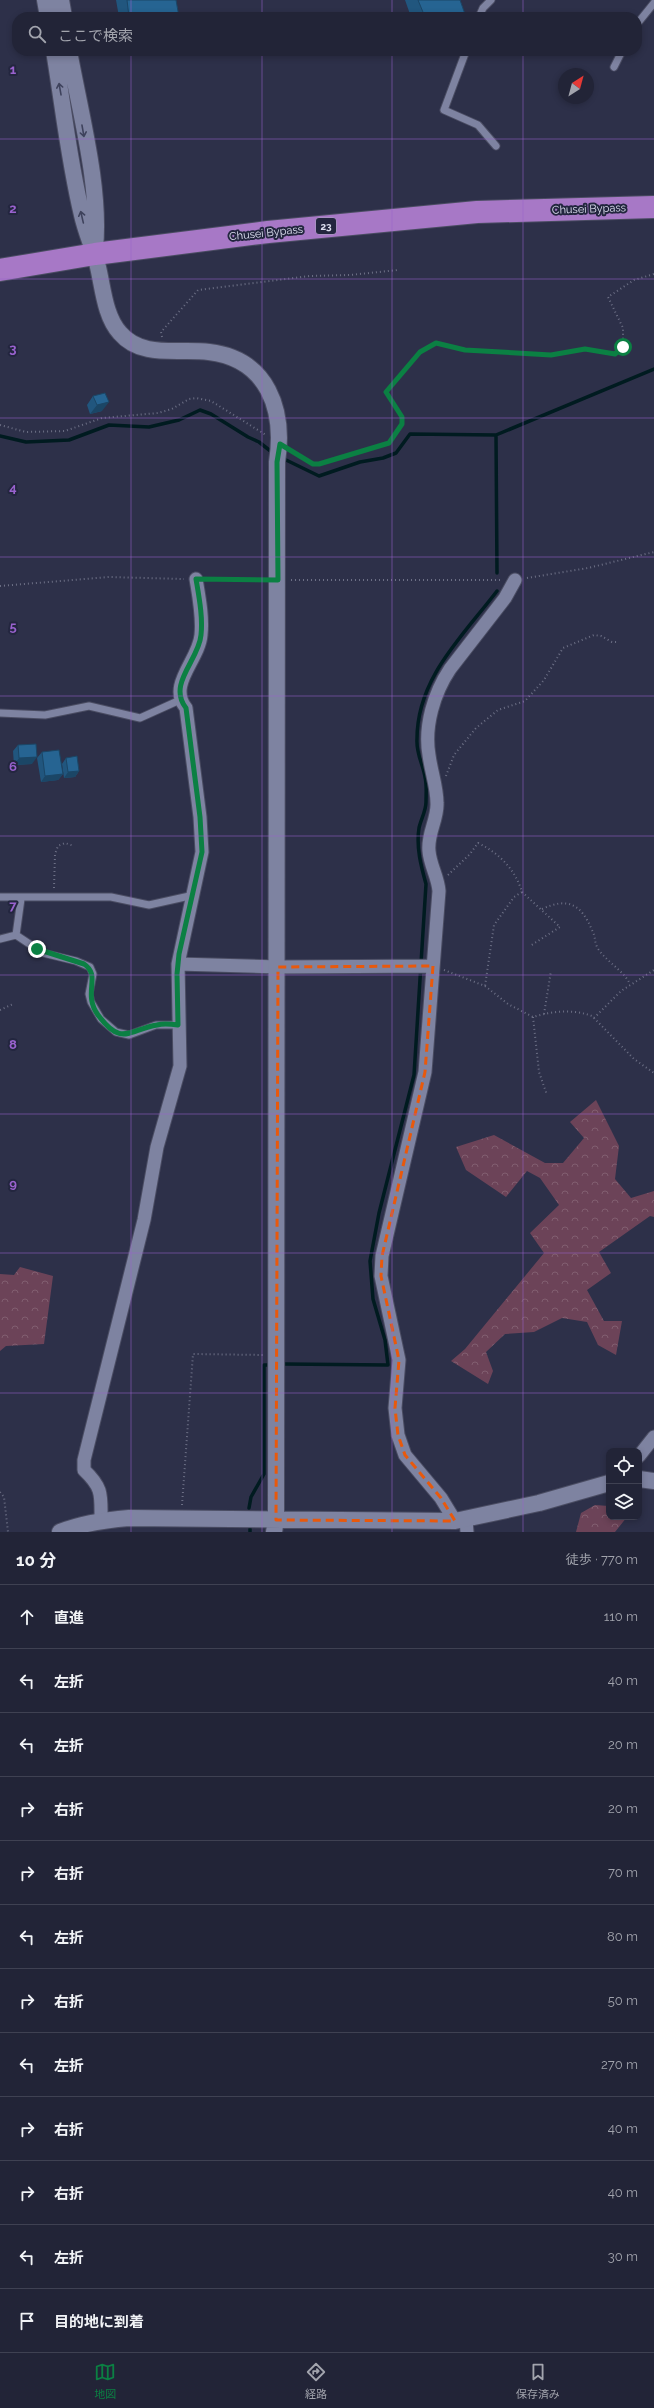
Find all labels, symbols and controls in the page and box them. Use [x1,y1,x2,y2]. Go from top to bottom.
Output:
search box [12,12,642,56]
icon: search [26,23,48,45]
text: ここで検索 [58,27,133,45]
text: 1 [10,62,17,77]
north arrow [558,68,594,104]
one-way arrow [56,83,64,96]
one-way arrow [79,124,87,137]
text: 2 [9,201,17,216]
street label: Chusei Bypass [552,201,626,217]
one-way arrow [78,211,86,224]
road number: 23 [316,218,336,234]
street label: Chusei Bypass [228,223,304,243]
route start [614,338,632,356]
text: 3 [9,341,17,356]
text: 4 [9,480,17,495]
text: 5 [9,619,17,634]
text: 6 [9,759,17,774]
text: 7 [9,898,17,913]
route end [28,940,46,958]
text: 8 [9,1037,17,1052]
text: 9 [9,1176,17,1191]
map controls [606,1448,642,1520]
button: locate [606,1448,642,1484]
button: layers [606,1484,642,1520]
text: 10 分 [16,1550,56,1570]
text: 徒歩 · 770 m [566,1552,638,1567]
icon: ahead [16,1606,38,1628]
text: 直進 [54,1609,84,1627]
text: 110 m [604,1609,638,1624]
icon: left [16,1670,38,1692]
text: 左折 [54,1673,84,1691]
text: 40 m [608,1673,638,1688]
icon: left [16,1734,38,1756]
text: 左折 [54,1737,84,1755]
text: 20 m [608,1737,638,1752]
icon: right [16,1798,38,1820]
text: 右折 [54,1801,84,1819]
text: 20 m [608,1801,638,1816]
icon: right [16,1862,38,1884]
text: 右折 [54,1865,84,1883]
text: 70 m [608,1865,638,1880]
icon: left [16,1926,38,1948]
text: 左折 [54,1929,84,1947]
text: 80 m [607,1929,638,1944]
icon: right [16,1990,38,2012]
text: 右折 [54,1993,84,2011]
text: 50 m [608,1993,638,2008]
icon: left [16,2054,38,2076]
text: 左折 [54,2057,84,2075]
text: 270 m [601,2057,638,2072]
icon: right [16,2118,38,2140]
text: 右折 [54,2121,84,2139]
text: 40 m [608,2121,638,2136]
icon: right [16,2182,38,2204]
text: 右折 [54,2185,84,2203]
text: 40 m [608,2185,638,2200]
icon: left [16,2246,38,2268]
text: 左折 [54,2249,84,2267]
text: 30 m [608,2249,638,2264]
icon: arrive [16,2310,38,2332]
text: 目的地に到着 [54,2313,144,2331]
tab: 地図 [94,2361,116,2401]
tab: 経路 [305,2361,327,2401]
tab: 保存済み [516,2361,560,2401]

